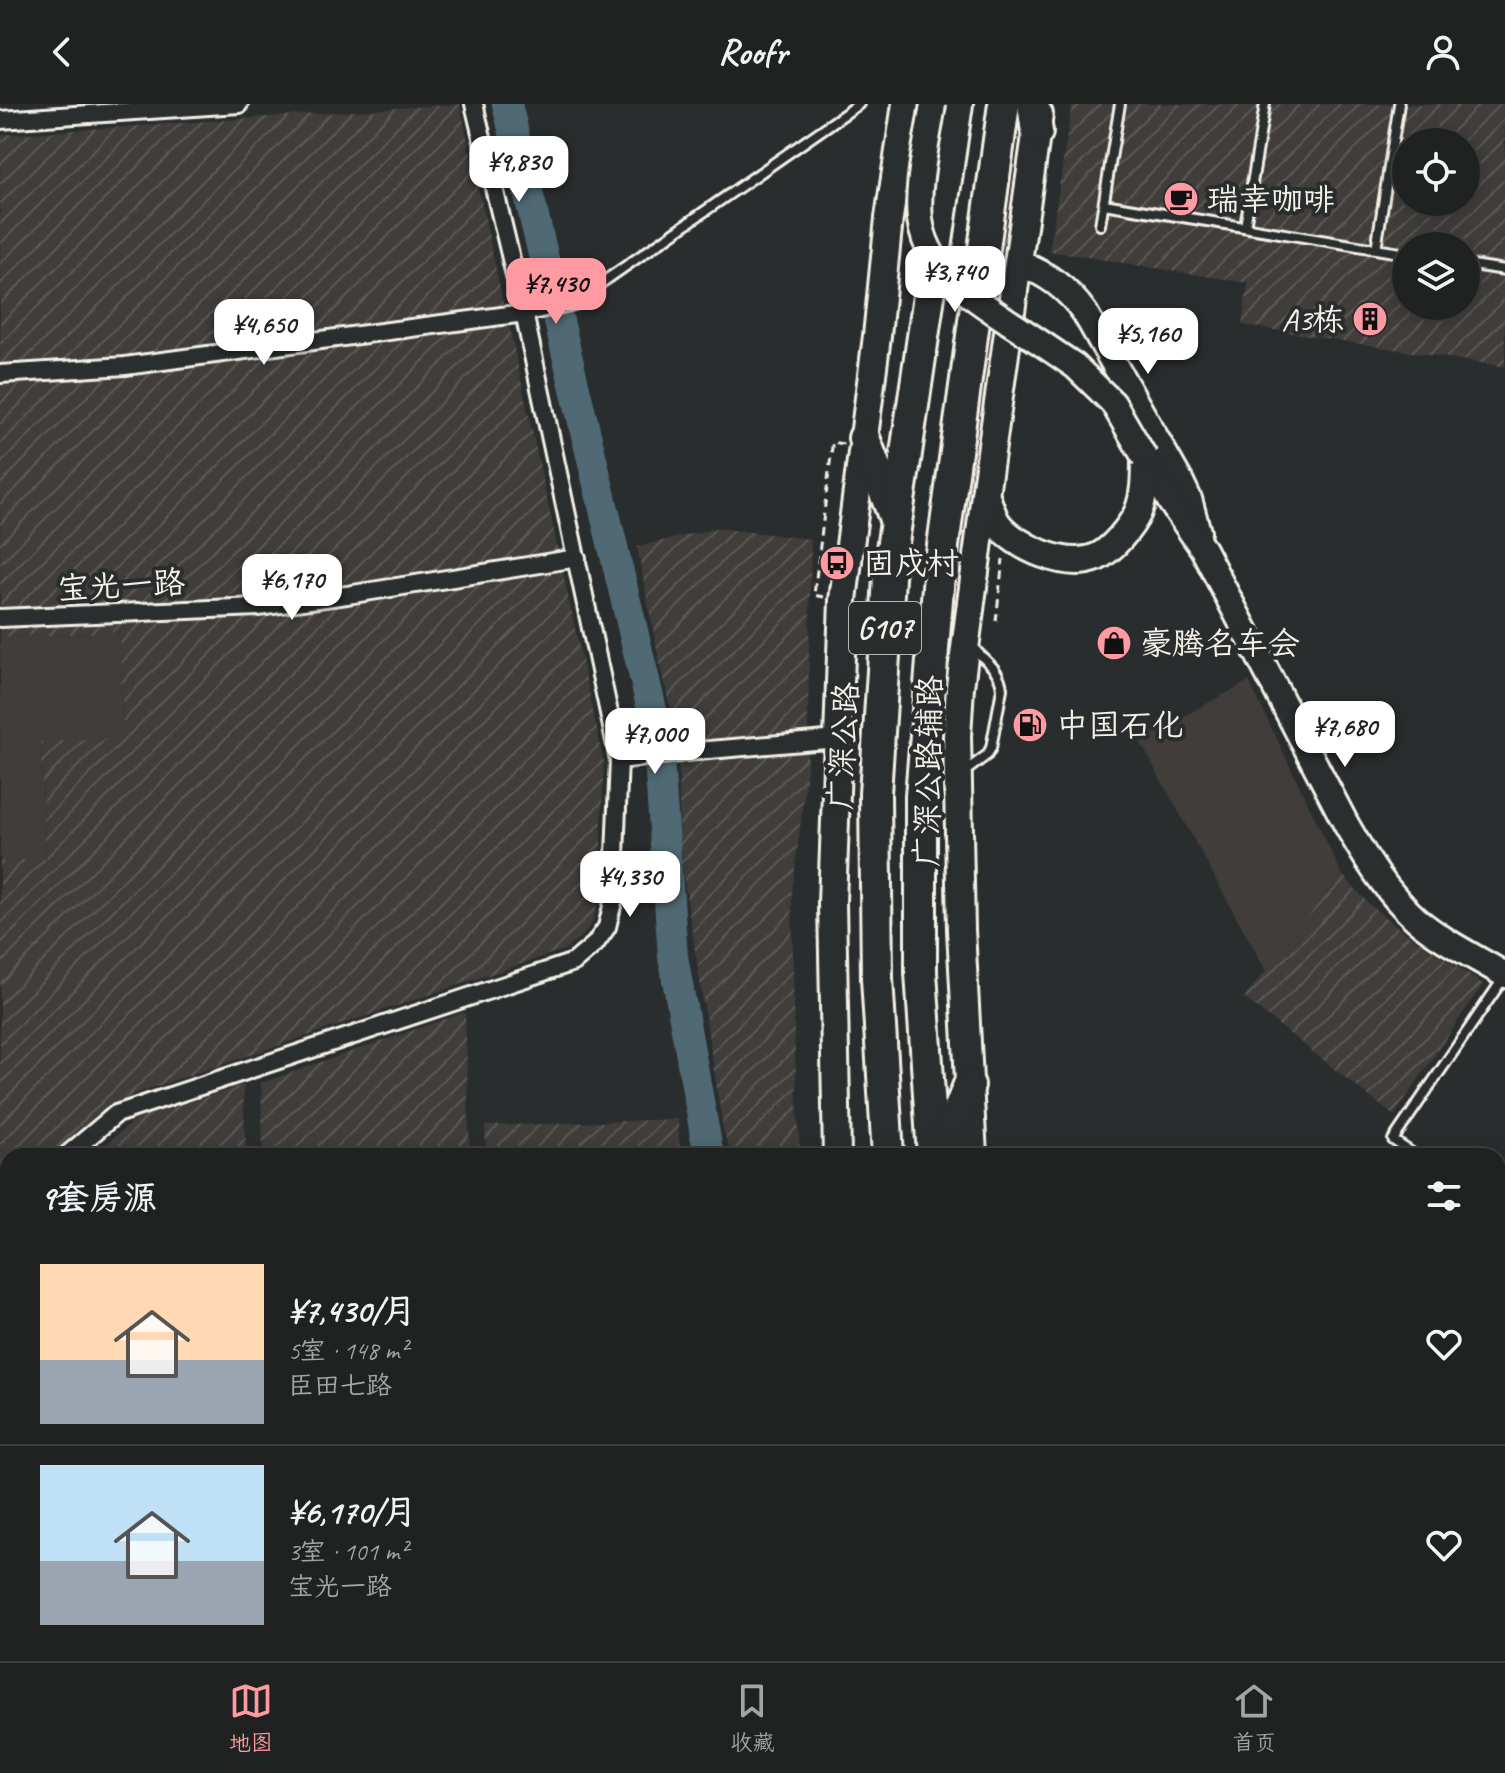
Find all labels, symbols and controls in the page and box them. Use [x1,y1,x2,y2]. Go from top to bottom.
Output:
text: Roofr [718,29,787,75]
icon: back [40,30,84,74]
icon: person [1421,30,1465,74]
map controls [1392,128,1480,320]
button: locate [1392,128,1480,216]
pin: ¥9,830 [454,136,584,204]
text: ¥9,830 [487,145,551,178]
place label: 瑞幸咖啡 [1207,179,1335,220]
cafe icon: 瑞幸咖啡 [1162,180,1200,218]
button: layers [1392,232,1480,320]
pin: ¥3,740 [890,246,1020,314]
text: ¥3,740 [923,255,987,288]
pin: ¥7,430 [491,258,621,326]
text: ¥7,430 [524,267,588,300]
pin: ¥4,650 [199,299,329,367]
place label: A3栋 [1282,299,1344,340]
building icon: A3栋 [1351,300,1389,338]
text: ¥4,650 [232,308,296,341]
pin: ¥5,160 [1083,308,1213,376]
text: ¥5,160 [1116,317,1180,350]
place label: 固戍村 [863,543,959,584]
bus stop icon: 固戍村 [818,544,856,582]
pin: ¥6,170 [227,554,357,622]
street label: 宝光一路 [56,562,186,609]
text: ¥6,170 [260,563,324,596]
road number: G107 [849,602,921,654]
place label: 豪腾名车会 [1140,623,1300,664]
shop icon: 豪腾名车会 [1095,624,1133,662]
street label: 广深公路辅路 [906,675,951,867]
street label: 广深公路 [820,681,867,811]
pin: ¥7,680 [1280,701,1410,769]
place label: 中国石化 [1056,705,1184,746]
fuel station icon: 中国石化 [1011,706,1049,744]
pin: ¥7,000 [590,708,720,776]
text: ¥7,680 [1313,710,1377,743]
text: ¥7,000 [623,717,687,750]
pin: ¥4,330 [565,851,695,919]
text: ¥4,330 [598,860,662,893]
icon: filters [1422,1174,1466,1218]
text: 9套房源 [40,1176,157,1219]
text: ¥7,430/月 [288,1289,416,1332]
icon: home [104,1296,200,1392]
icon: heart [1422,1322,1466,1366]
text: 5室 · 148 m² [288,1334,407,1367]
text: 臣田七路 [288,1369,392,1402]
text: ¥6,170/月 [288,1490,417,1533]
icon: home [104,1497,200,1593]
icon: heart [1422,1523,1466,1567]
text: 3室 · 101 m² [288,1535,407,1568]
text: 宝光一路 [288,1570,392,1603]
tab: 地图 [229,1679,273,1757]
tab: 收藏 [730,1679,774,1757]
tab: 首页 [1232,1679,1276,1757]

